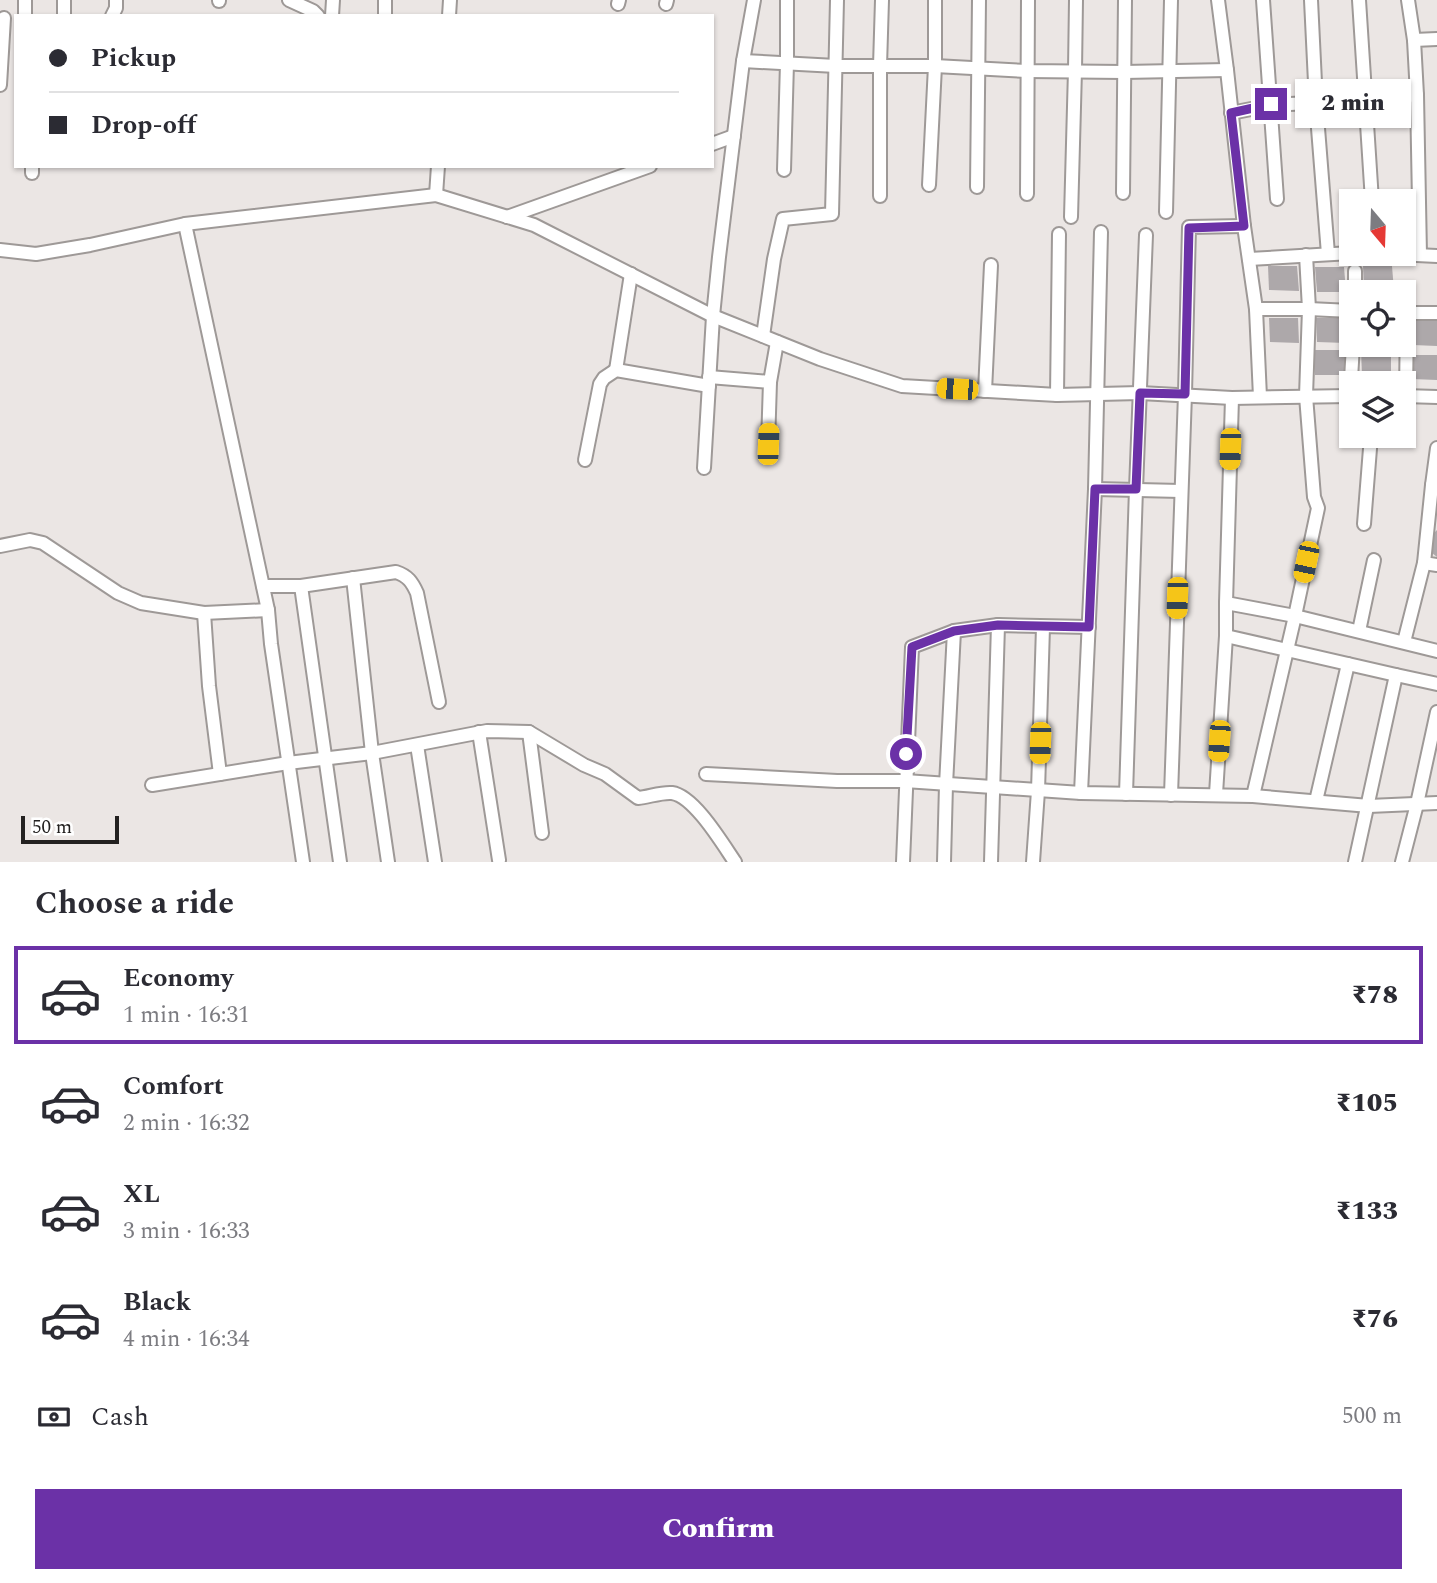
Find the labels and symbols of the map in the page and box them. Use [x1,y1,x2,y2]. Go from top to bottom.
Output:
callout: 2 min [1296,80,1411,128]
route end [1255,88,1287,120]
north arrow [1339,189,1416,266]
car [936,377,979,401]
car [757,423,780,465]
car [1219,428,1242,470]
car [1292,539,1321,585]
car [1166,577,1189,619]
car [1208,719,1231,763]
car [1029,722,1052,764]
route start [890,738,922,770]
scale bar [21,813,119,845]

